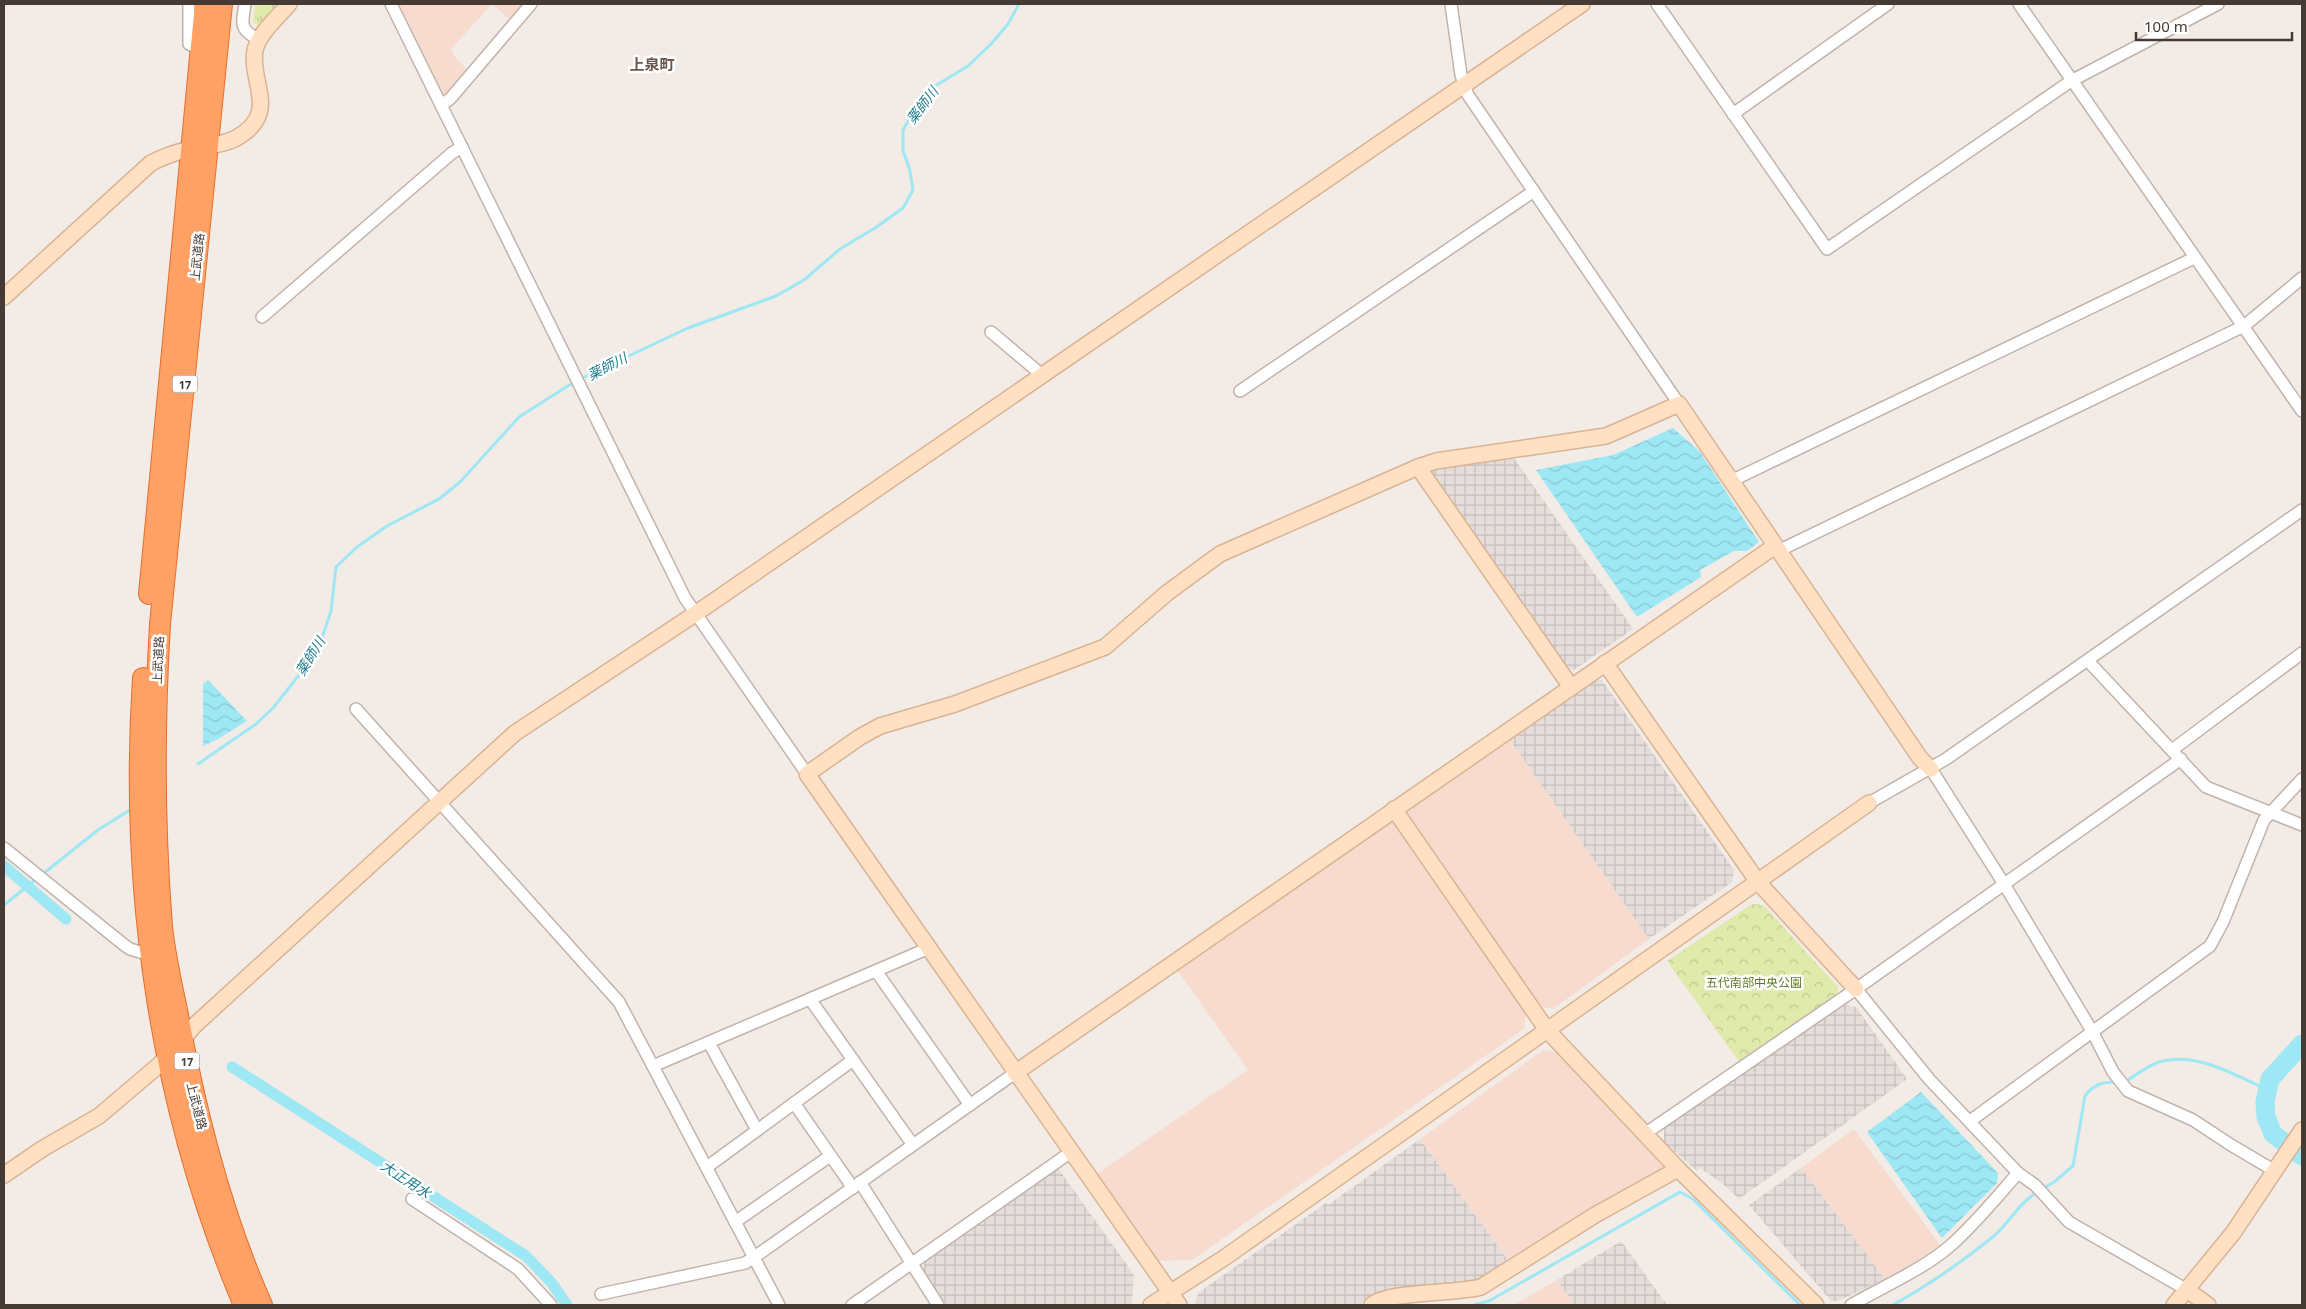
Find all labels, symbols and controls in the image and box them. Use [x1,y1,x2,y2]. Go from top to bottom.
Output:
scale bar [2136,10,2292,42]
text: 100 m [2144,16,2188,36]
district label: 上泉町 [629,54,675,74]
water label: 薬師川 [902,81,943,127]
street label: 上武道路 [186,232,208,282]
water label: 薬師川 [584,347,632,384]
road number: 17 [172,376,198,392]
water label: 薬師川 [291,631,330,679]
street label: 上武道路 [148,636,168,684]
park label: 五代南部中央公園 [1706,974,1802,991]
road number: 17 [174,1052,200,1070]
street label: 上武道路 [183,1081,211,1131]
water label: 大正用水 [377,1156,436,1203]

